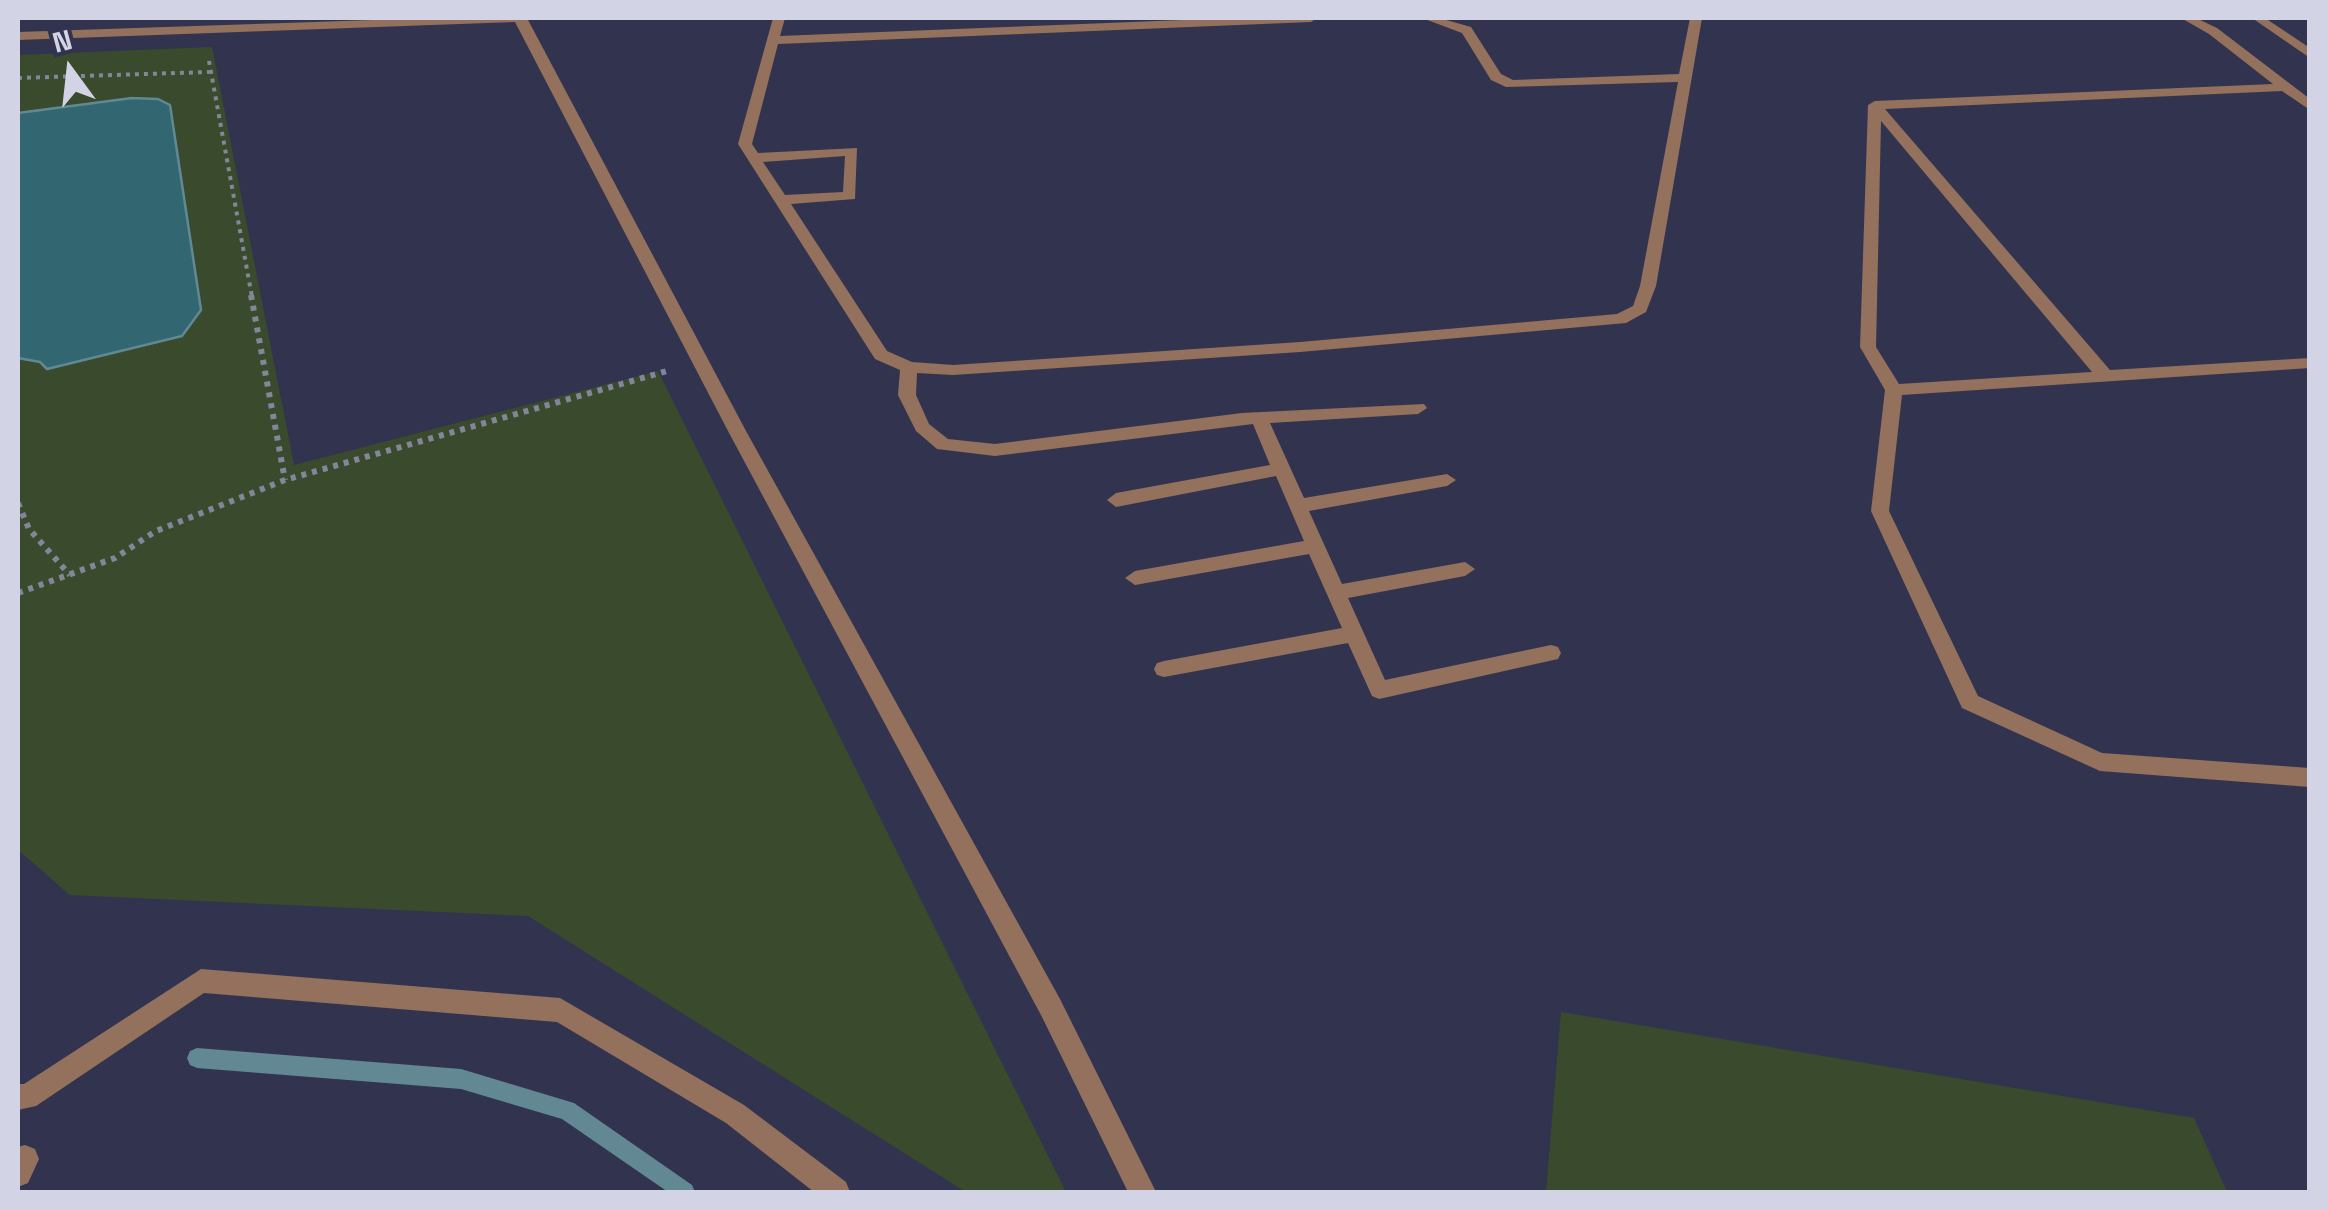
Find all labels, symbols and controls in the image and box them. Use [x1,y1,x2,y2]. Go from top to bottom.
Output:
north arrow [20,20,120,120]
text: N [49,21,76,61]

